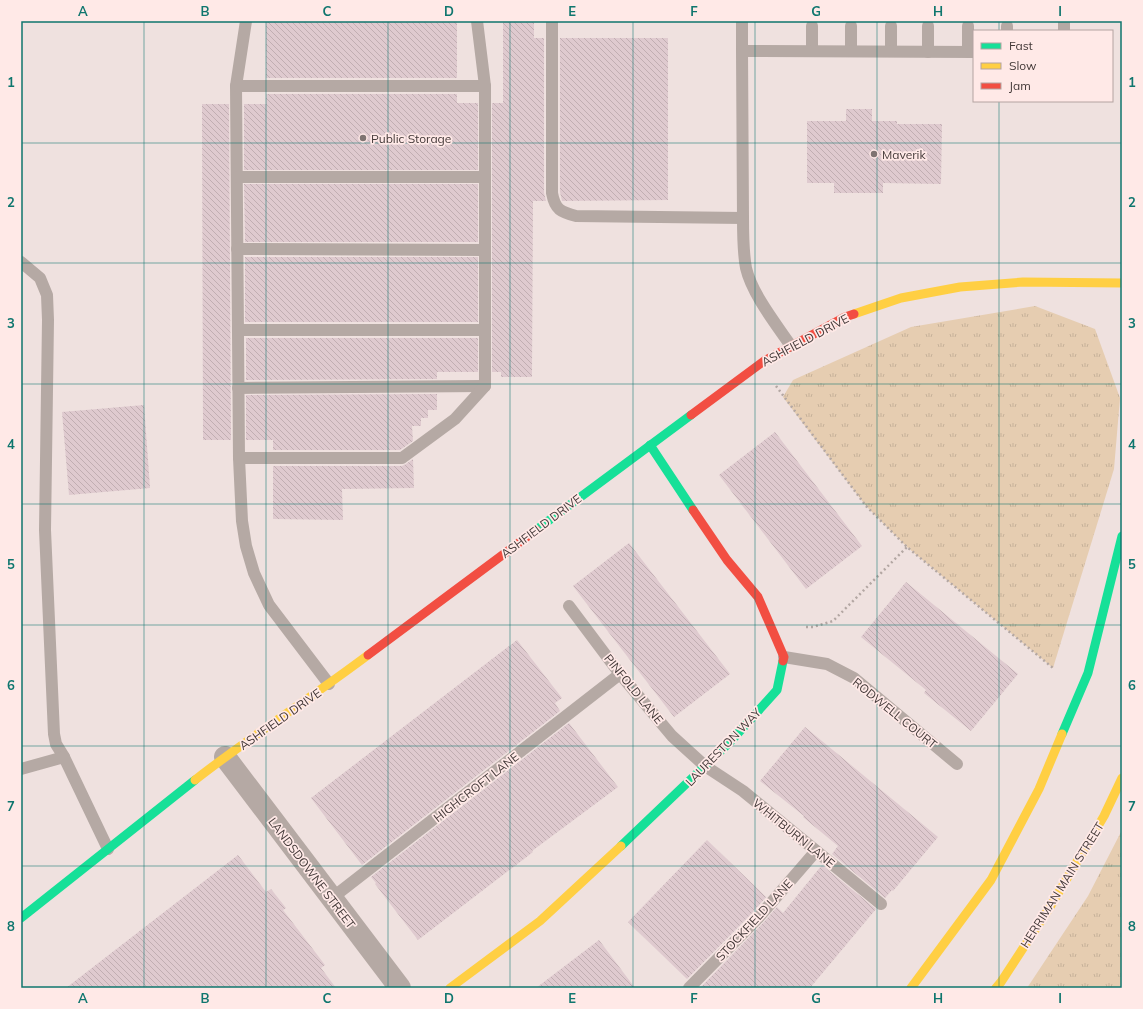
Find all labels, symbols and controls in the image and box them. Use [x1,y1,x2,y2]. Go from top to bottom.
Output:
text: A [78,3,88,19]
text: B [201,3,210,19]
text: C [323,3,332,19]
text: D [444,3,454,19]
text: E [568,3,576,19]
text: F [690,3,698,19]
text: G [811,3,821,19]
text: H [933,3,943,19]
text: I [1058,3,1062,19]
legend [973,30,1113,102]
text: Fast [1009,38,1033,53]
text: Slow [1009,58,1037,73]
text: 1 [7,74,15,90]
text: 1 [1128,74,1136,90]
text: Jam [1009,78,1031,93]
place label: Public Storage [371,131,451,146]
marker: Public Storage [358,133,368,143]
place label: Maverik [882,147,926,162]
marker: Maverik [869,149,879,159]
text: 2 [7,194,15,210]
text: 2 [1128,194,1136,210]
street label: ASHFIELD DRIVE [759,311,851,369]
text: 3 [7,315,15,331]
text: 3 [1128,315,1136,331]
text: 4 [7,436,15,452]
text: 4 [1128,436,1136,452]
street label: ASHFIELD DRIVE [498,491,584,561]
text: 5 [7,556,15,572]
text: 5 [1128,556,1136,572]
street label: PINFOLD LANE [601,651,667,727]
street label: RODWELL COURT [850,674,941,752]
text: 6 [7,677,15,693]
text: 6 [1128,677,1136,693]
street label: ASHFIELD DRIVE [236,685,324,753]
street label: LAURESTON WAY [682,704,764,789]
street label: HIGHCROFT LANE [430,749,522,825]
street label: WHITBURN LANE [750,795,838,871]
text: 7 [7,798,15,814]
text: 7 [1128,798,1136,814]
street label: LANDSDOWNE STREET [265,815,359,932]
street label: HERRIMAN MAIN STREET [1017,819,1107,951]
street label: STOCKFIELD LANE [712,876,796,964]
text: 8 [7,918,15,934]
text: 8 [1128,918,1136,934]
text: A [78,990,88,1006]
text: B [201,990,210,1006]
text: C [323,990,332,1006]
text: D [444,990,454,1006]
text: E [568,990,576,1006]
text: F [690,990,698,1006]
text: G [811,990,821,1006]
text: H [933,990,943,1006]
text: I [1058,990,1062,1006]

